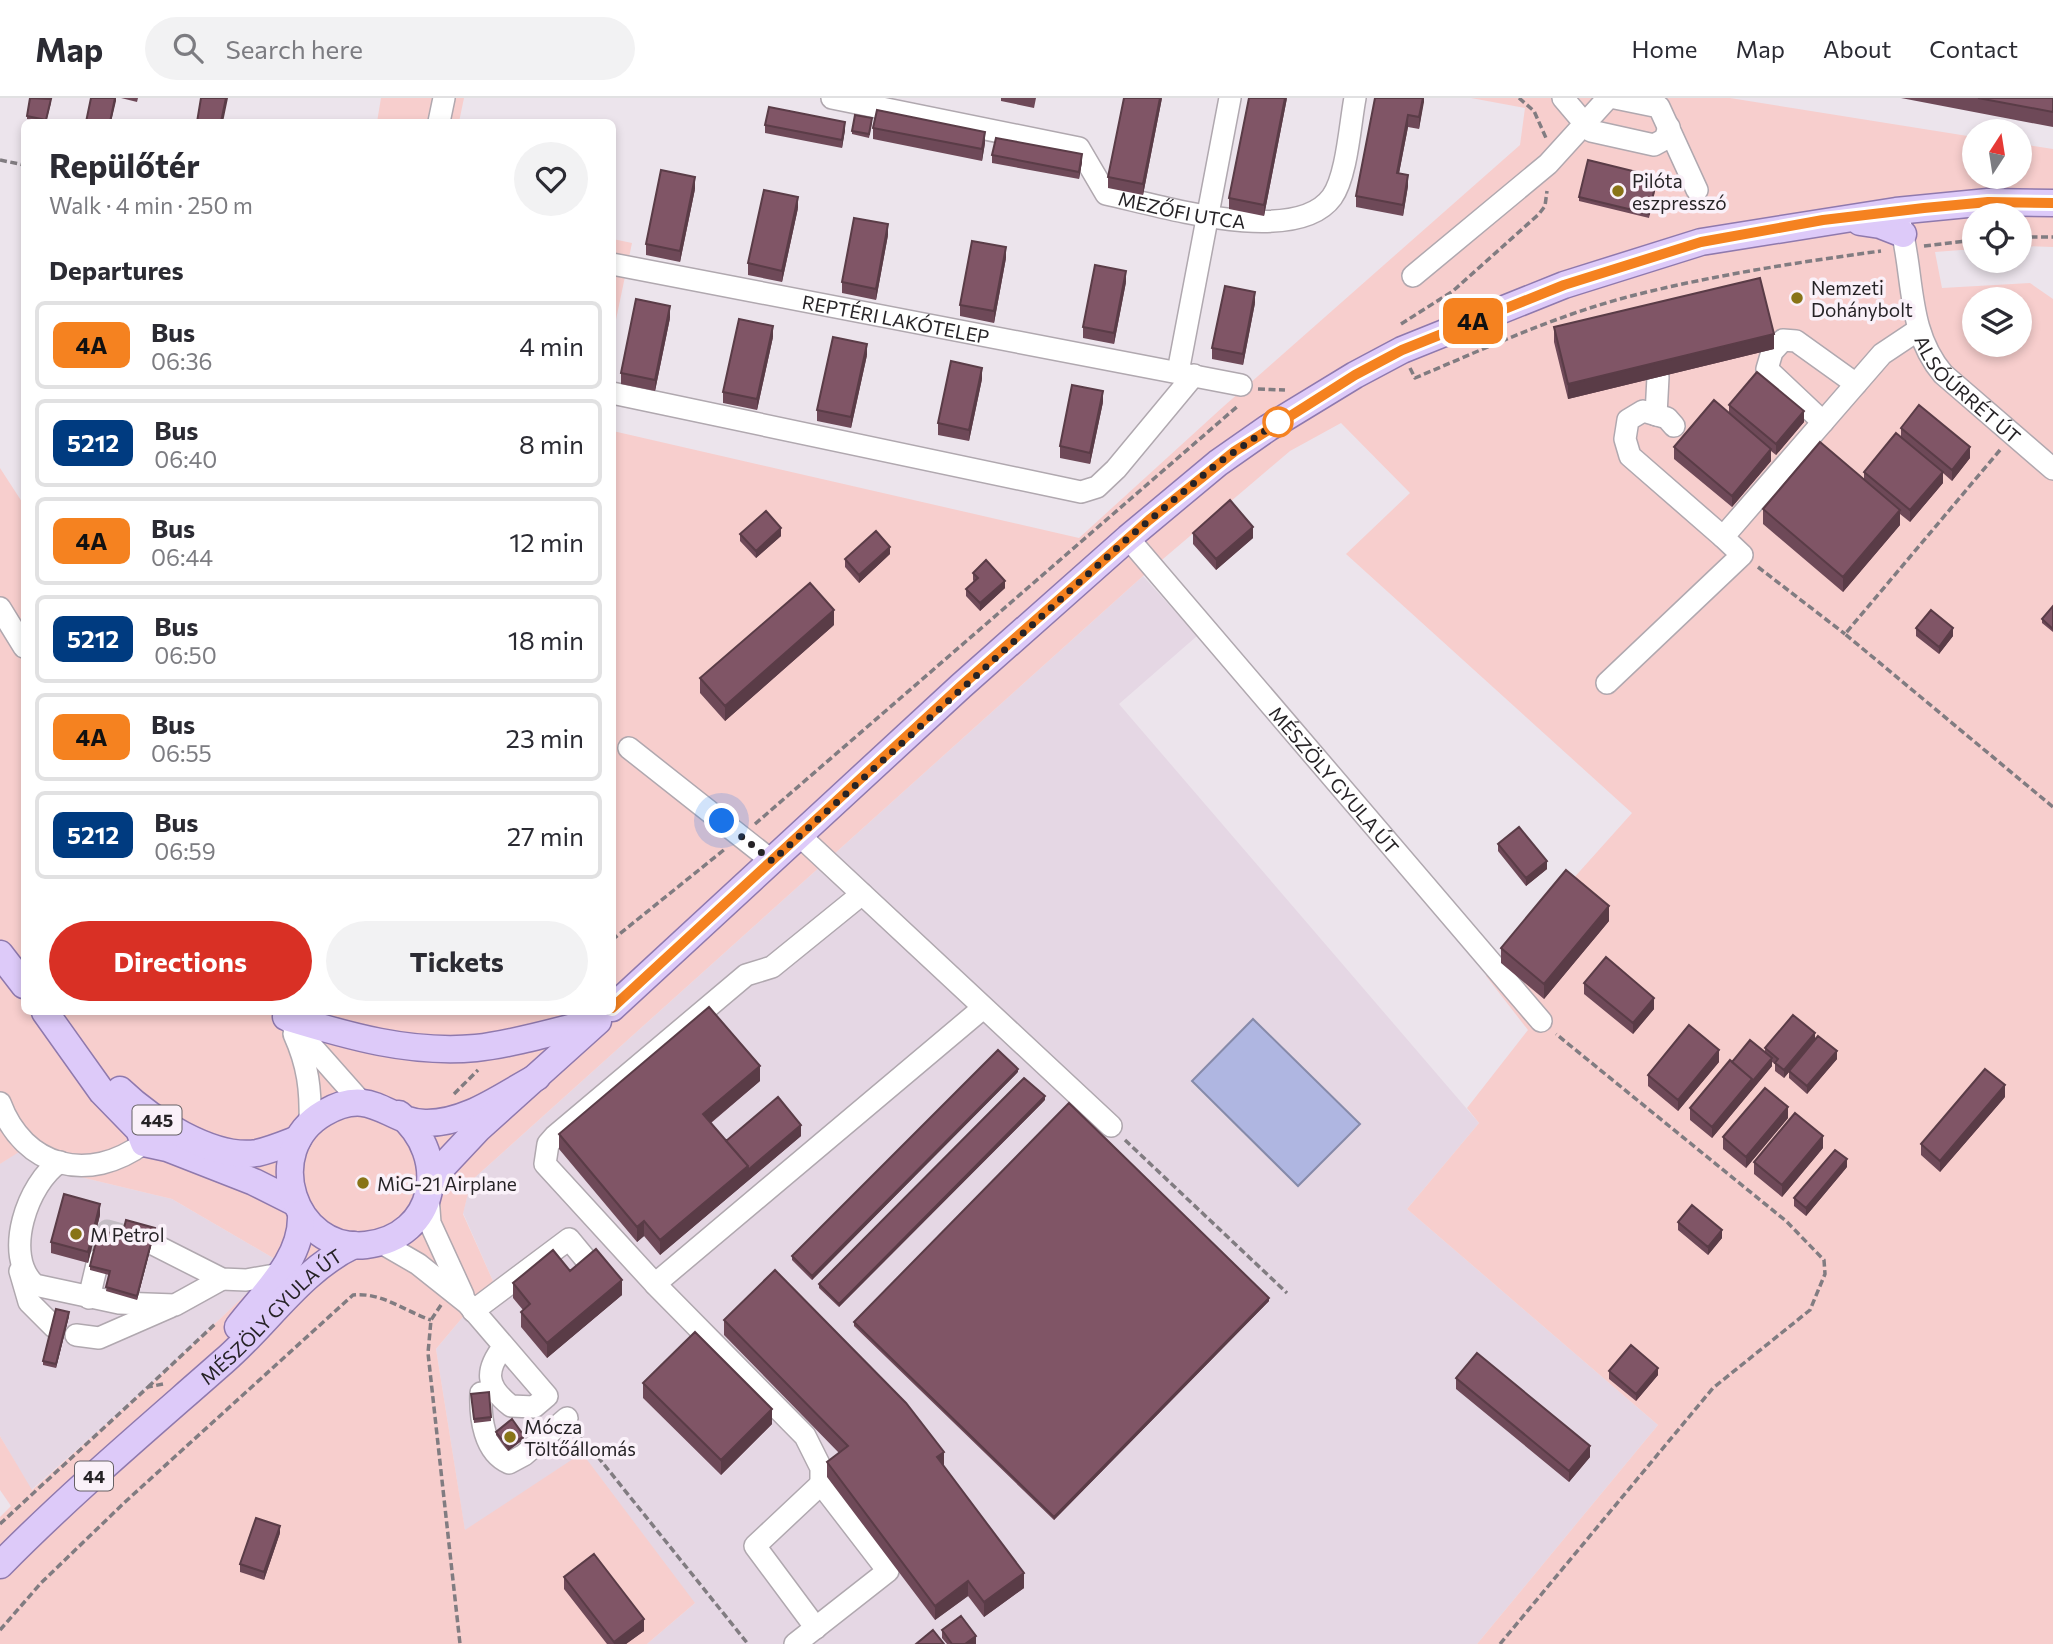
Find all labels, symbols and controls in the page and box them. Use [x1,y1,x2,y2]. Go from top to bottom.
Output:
search box [145,17,635,80]
text: Map [35,28,103,69]
icon: search [169,29,207,67]
text: Search here [225,33,363,64]
text: Home [1632,34,1698,63]
text: Map [1736,34,1785,63]
text: About [1823,34,1891,63]
text: Contact [1929,34,2018,63]
north arrow [1962,119,2032,189]
map controls [1962,119,2032,357]
button: heart [514,142,588,216]
text: Repülőtér [49,144,200,185]
place label: Pilóta eszpresszó [1632,169,1727,214]
marker: Pilóta eszpresszó [1610,183,1626,199]
street label: MEZŐFI UTCA [1116,186,1246,232]
text: Walk · 4 min · 250 m [49,191,253,219]
button: locate [1962,203,2032,273]
text: Departures [49,254,184,285]
place label: Nemzeti Dohánybolt [1811,276,1913,321]
button: layers [1962,287,2032,357]
street label: REPTÉRI LAKÓTELEP [800,289,991,348]
marker: Nemzeti Dohánybolt [1789,290,1805,306]
line badge: 4A [1442,298,1504,344]
text: 4A [1457,306,1489,335]
text: Bus [151,316,195,347]
text: 4A [76,330,107,359]
text: 4 min [519,330,584,361]
street label: ALSÓÚRRÉT ÚT [1911,332,2026,448]
text: 06:36 [151,347,212,375]
unlabelled marker [1263,407,1293,437]
text: Bus [154,414,198,445]
text: 5212 [67,428,119,457]
text: 8 min [519,428,584,459]
text: 06:40 [154,445,217,473]
text: Bus [151,512,195,543]
text: 4A [76,526,107,555]
text: 12 min [509,526,584,557]
text: 06:44 [151,543,213,571]
text: Bus [154,610,198,641]
text: 5212 [67,624,119,653]
text: 18 min [508,624,584,655]
text: 06:50 [154,641,217,669]
street label: MÉSZÖLY GYULA ÚT [1265,701,1404,858]
text: Bus [151,708,195,739]
text: 4A [76,722,107,751]
text: 23 min [506,722,584,753]
text: 06:55 [151,739,212,767]
your location [704,803,739,838]
text: Bus [154,806,198,837]
text: 5212 [67,820,119,849]
text: 27 min [507,820,584,851]
text: 06:59 [154,837,216,865]
button: Directions [49,921,312,1001]
button: Tickets [326,921,588,1001]
road number: 445 [132,1105,182,1134]
place label: MiG-21 Airplane [377,1172,517,1195]
marker: MiG-21 Airplane [355,1175,371,1191]
place label: M Petrol [90,1223,165,1246]
marker: M Petrol [68,1226,84,1242]
street label: MÉSZÖLY GYULA ÚT [195,1243,346,1389]
place label: Mócza Töltőállomás [524,1415,636,1460]
marker: Mócza Töltőállomás [502,1429,518,1445]
road number: 44 [75,1462,113,1490]

